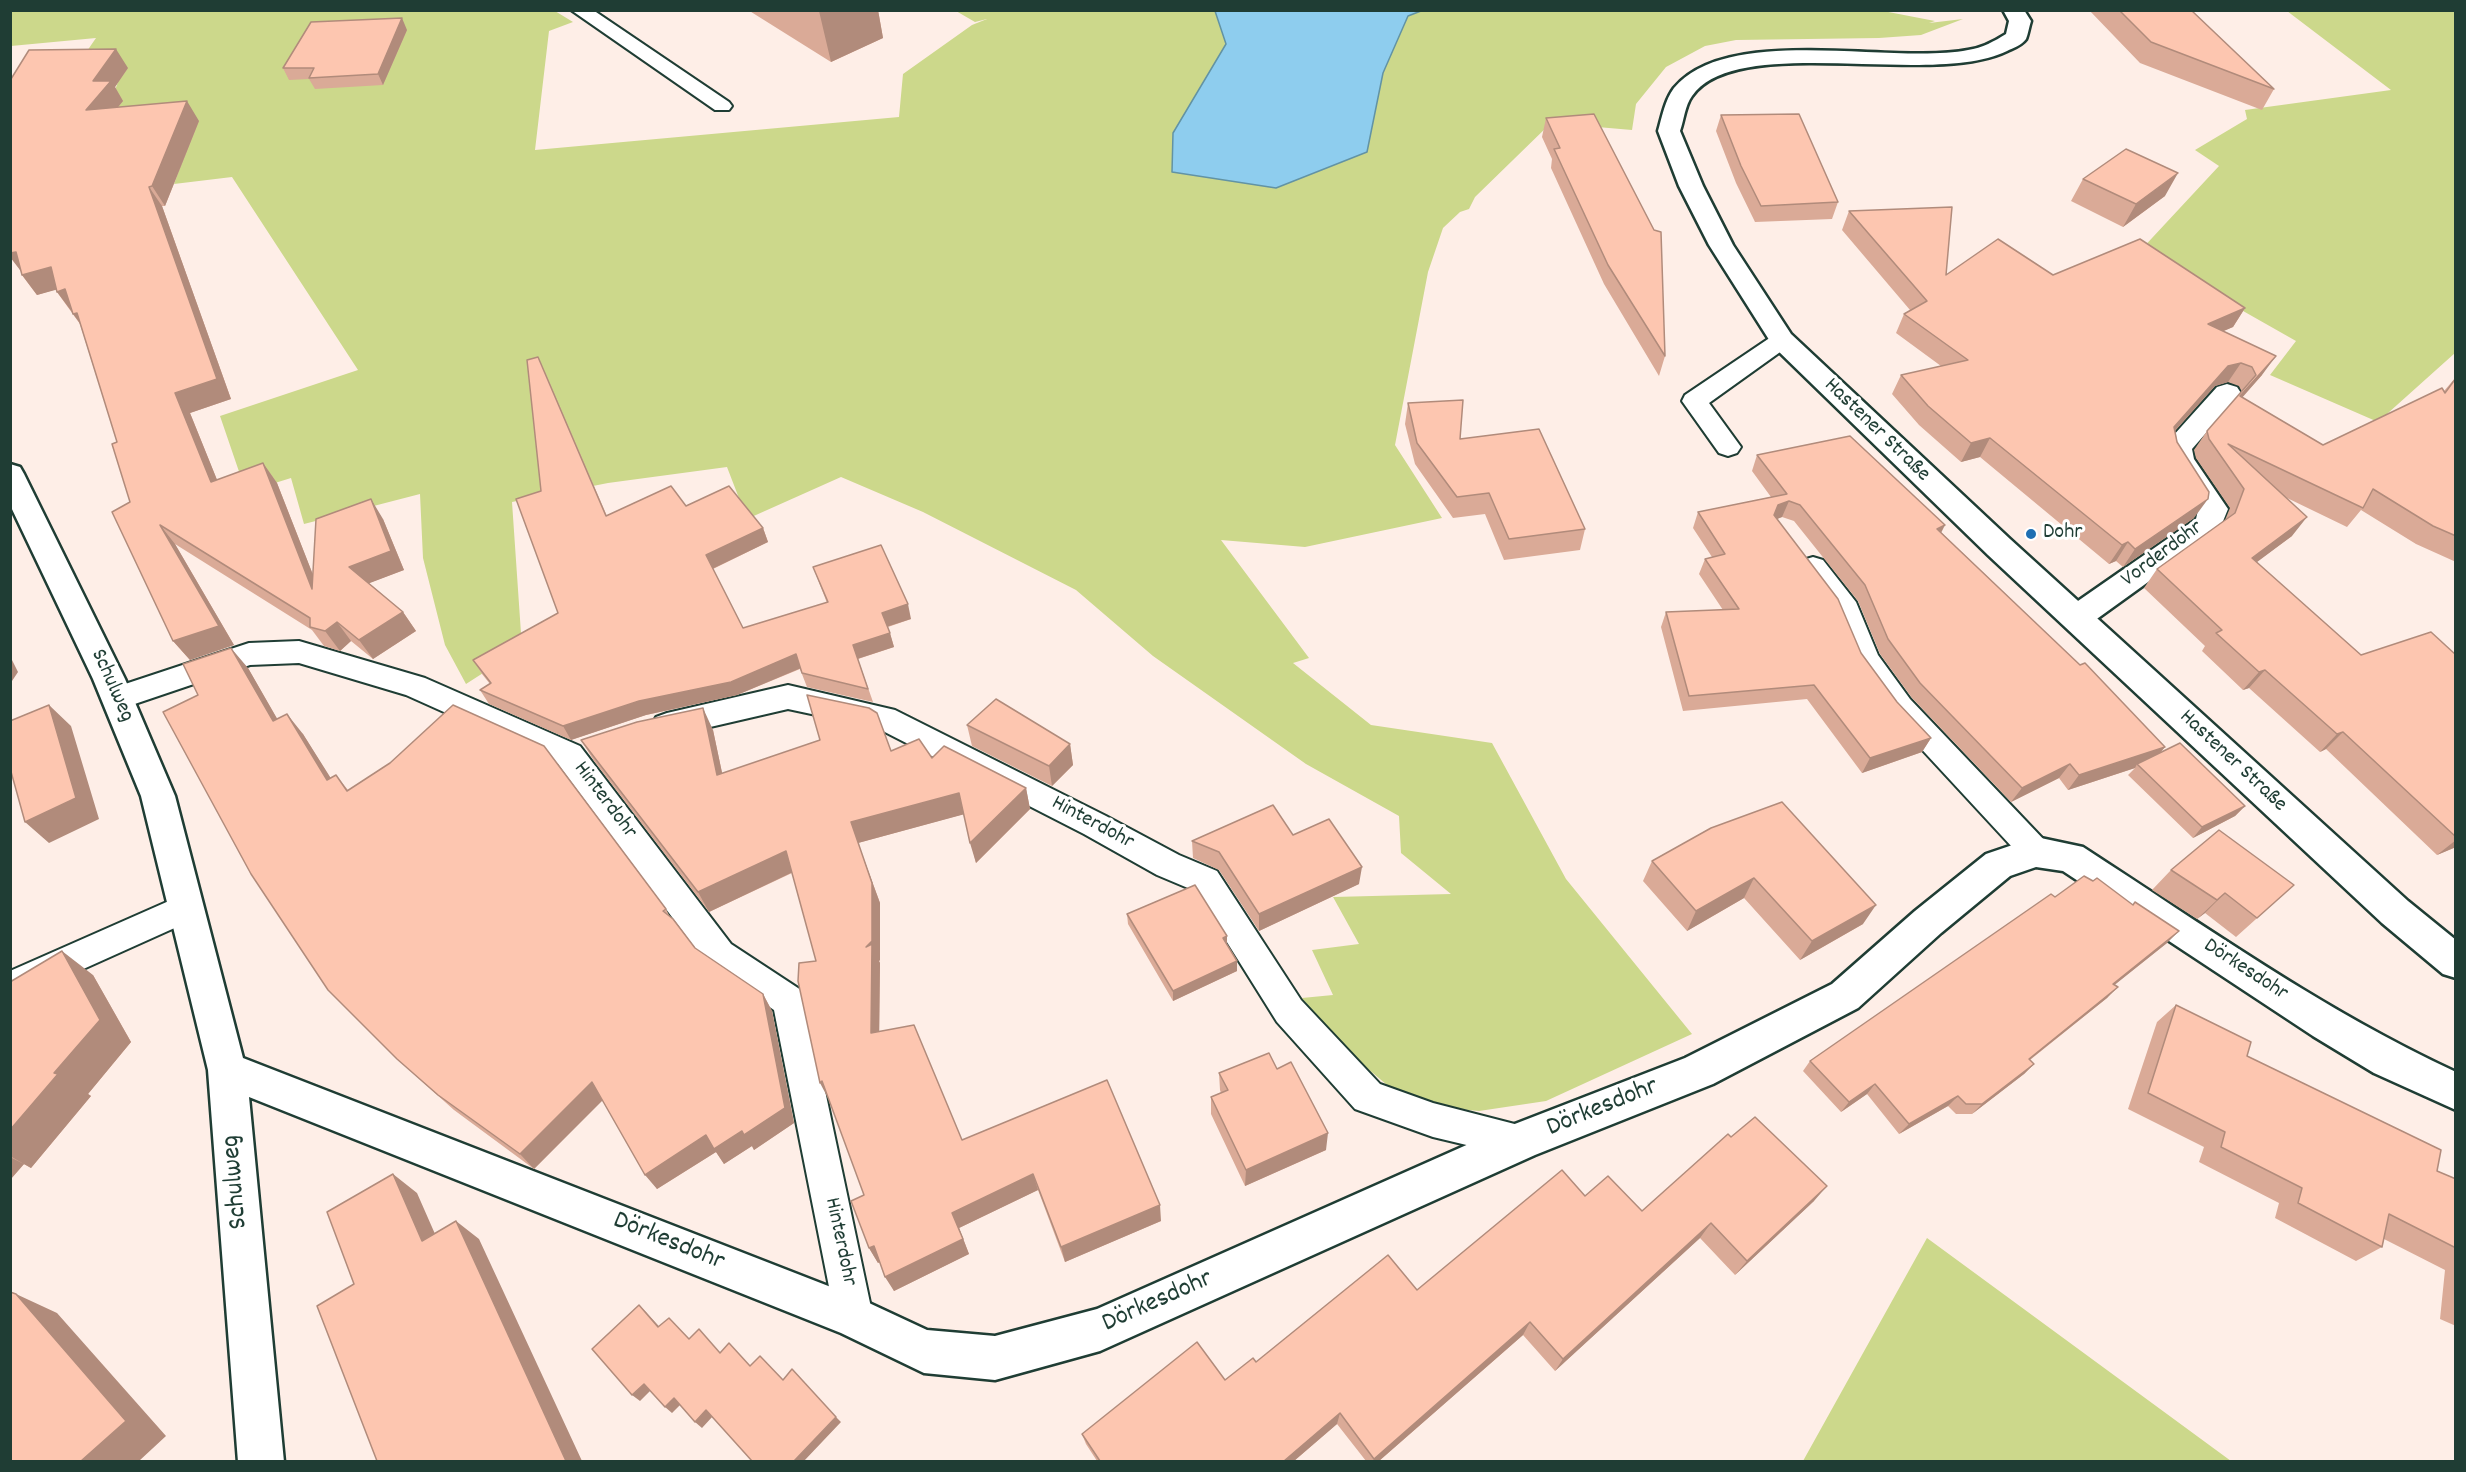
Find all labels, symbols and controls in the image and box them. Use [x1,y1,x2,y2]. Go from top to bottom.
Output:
street label: Hastener Straße [1817,374,1935,488]
street label: Vorderdohr [2117,516,2209,594]
place label: Dohr [2043,521,2082,547]
marker: Dohr [2024,527,2038,541]
street label: Schulweg [83,646,139,726]
street label: Hastener Straße [2172,705,2292,819]
street label: Hinterdohr [566,757,642,845]
street label: Hinterdohr [1046,791,1138,857]
street label: Dörkesdohr [2198,934,2292,1008]
street label: Dörkesdohr [1543,1072,1663,1146]
street label: Schulweg [217,1134,257,1230]
street label: Hinterdohr [817,1195,861,1289]
street label: Dörkesdohr [608,1206,728,1280]
street label: Dörkesdohr [1098,1264,1218,1342]

